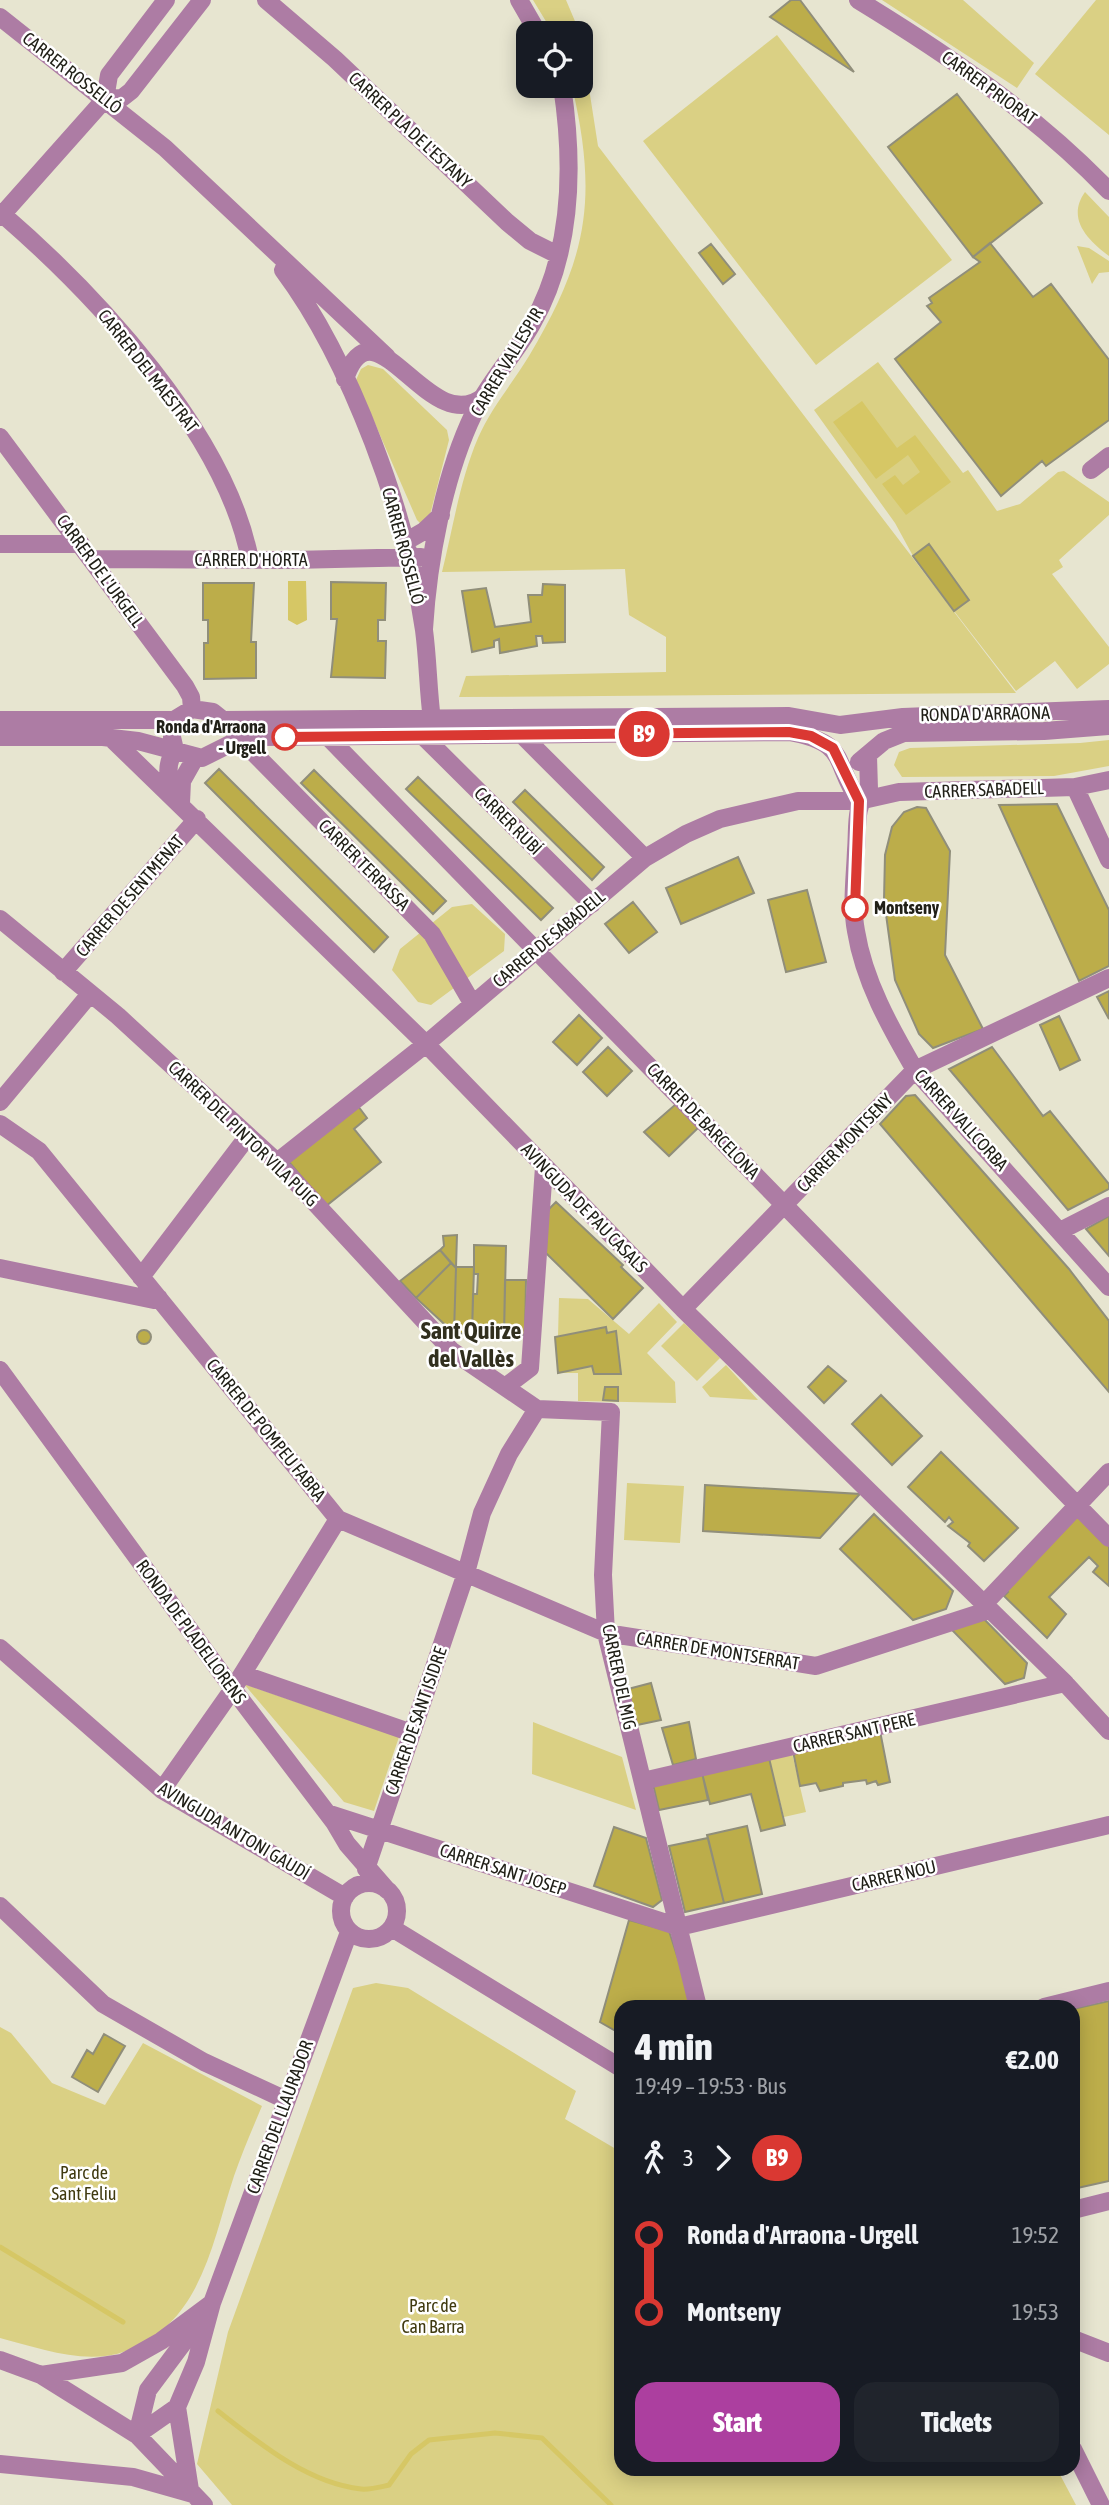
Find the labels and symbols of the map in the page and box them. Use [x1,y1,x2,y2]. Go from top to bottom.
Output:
street label: CARRER ROSSELLÓ [18,27,126,118]
street label: CARRER PRIORAT [938,46,1041,129]
street label: CARRER PLA DE L'ESTANY [345,67,476,192]
street label: CARRER VALLESPIR [466,304,547,420]
street label: CARRER DEL MAESTRAT [94,305,203,436]
street label: CARRER ROSSELLÓ [378,485,429,607]
street label: CARRER DE L'URGELL [53,510,148,631]
street label: CARRER D'HORTA [194,549,308,570]
street label: RONDA D'ARRAONA [920,702,1050,725]
line badge: B9 [612,711,676,757]
place label: Ronda d'Arraona - Urgell [156,716,266,758]
marker: Ronda d'Arraona - Urgell [272,724,298,750]
street label: CARRER SABADELL [924,777,1044,802]
street label: CARRER RUBÍ [470,783,546,859]
street label: CARRER TERRASSA [314,815,414,915]
street label: CARRER DE SENTMENAT [71,830,188,961]
street label: CARRER DE SABADELL [488,886,609,992]
marker: Montseny [842,895,868,921]
place label: Montseny [874,897,940,918]
street label: CARRER DEL PINTOR VILA PUIG [164,1057,323,1211]
street label: CARRER DE BARCELONA [643,1058,764,1183]
street label: CARRER VALLCORBA [910,1065,1013,1175]
street label: CARRER MONTSENY [792,1089,897,1196]
street label: AVINGUDA DE PAU CASALS [517,1138,652,1277]
district label: Sant Quirze del Vallès [421,1317,521,1372]
street label: CARRER DE POMPEU FABRA [202,1354,330,1505]
street label: RONDA DE PLADELLORENS [132,1556,251,1708]
street label: CARRER DEL MIG [598,1622,641,1732]
street label: CARRER DE MONTSERRAT [635,1627,801,1674]
street label: CARRER DE SANT ISIDRE [380,1644,451,1798]
street label: CARRER SANT PERE [791,1708,917,1757]
street label: AVINGUDA ANTONI GAUDÍ [155,1777,314,1884]
street label: CARRER SANT JOSEP [437,1839,569,1900]
street label: CARRER NOU [850,1856,938,1895]
street label: CARRER DEL LLAURADOR [242,2037,317,2197]
park label: Parc de Sant Feliu [52,2162,116,2204]
park label: Parc de Can Barra [401,2295,465,2337]

